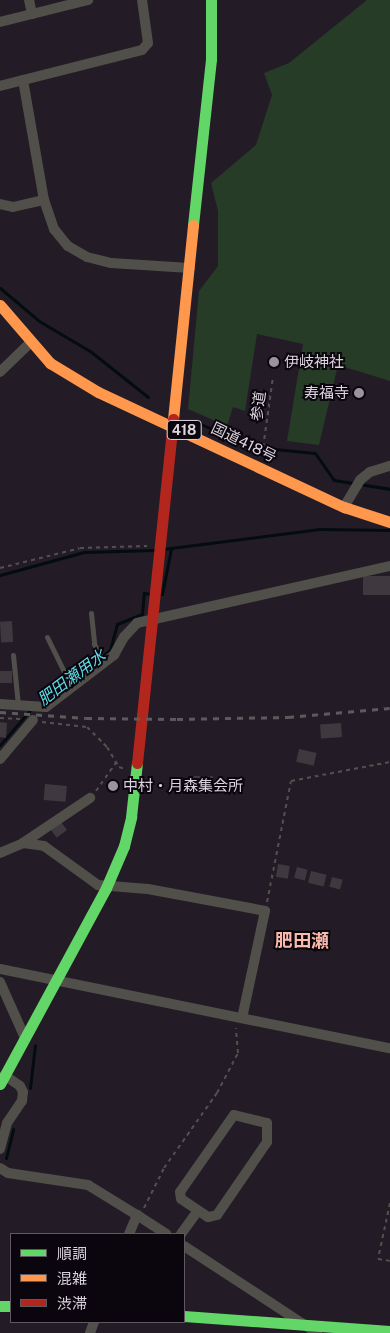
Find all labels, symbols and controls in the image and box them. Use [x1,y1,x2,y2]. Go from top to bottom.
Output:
place label: 伊岐神社 [284,353,344,371]
marker: 伊岐神社 [268,356,280,368]
place label: 寿福寺 [304,384,349,402]
marker: 寿福寺 [353,387,365,399]
street label: 参道 [247,390,269,422]
road number: 418 [166,418,202,442]
street label: 国道418号 [208,419,280,465]
water label: 肥田瀬用水 [34,646,110,710]
place label: 中村・月森集会所 [123,777,243,795]
marker: 中村・月森集会所 [107,780,119,792]
district label: 肥田瀬 [275,930,329,952]
legend [10,1233,185,1323]
text: 順調 [57,1245,87,1262]
text: 混雑 [57,1270,87,1287]
text: 渋滞 [57,1295,87,1312]

